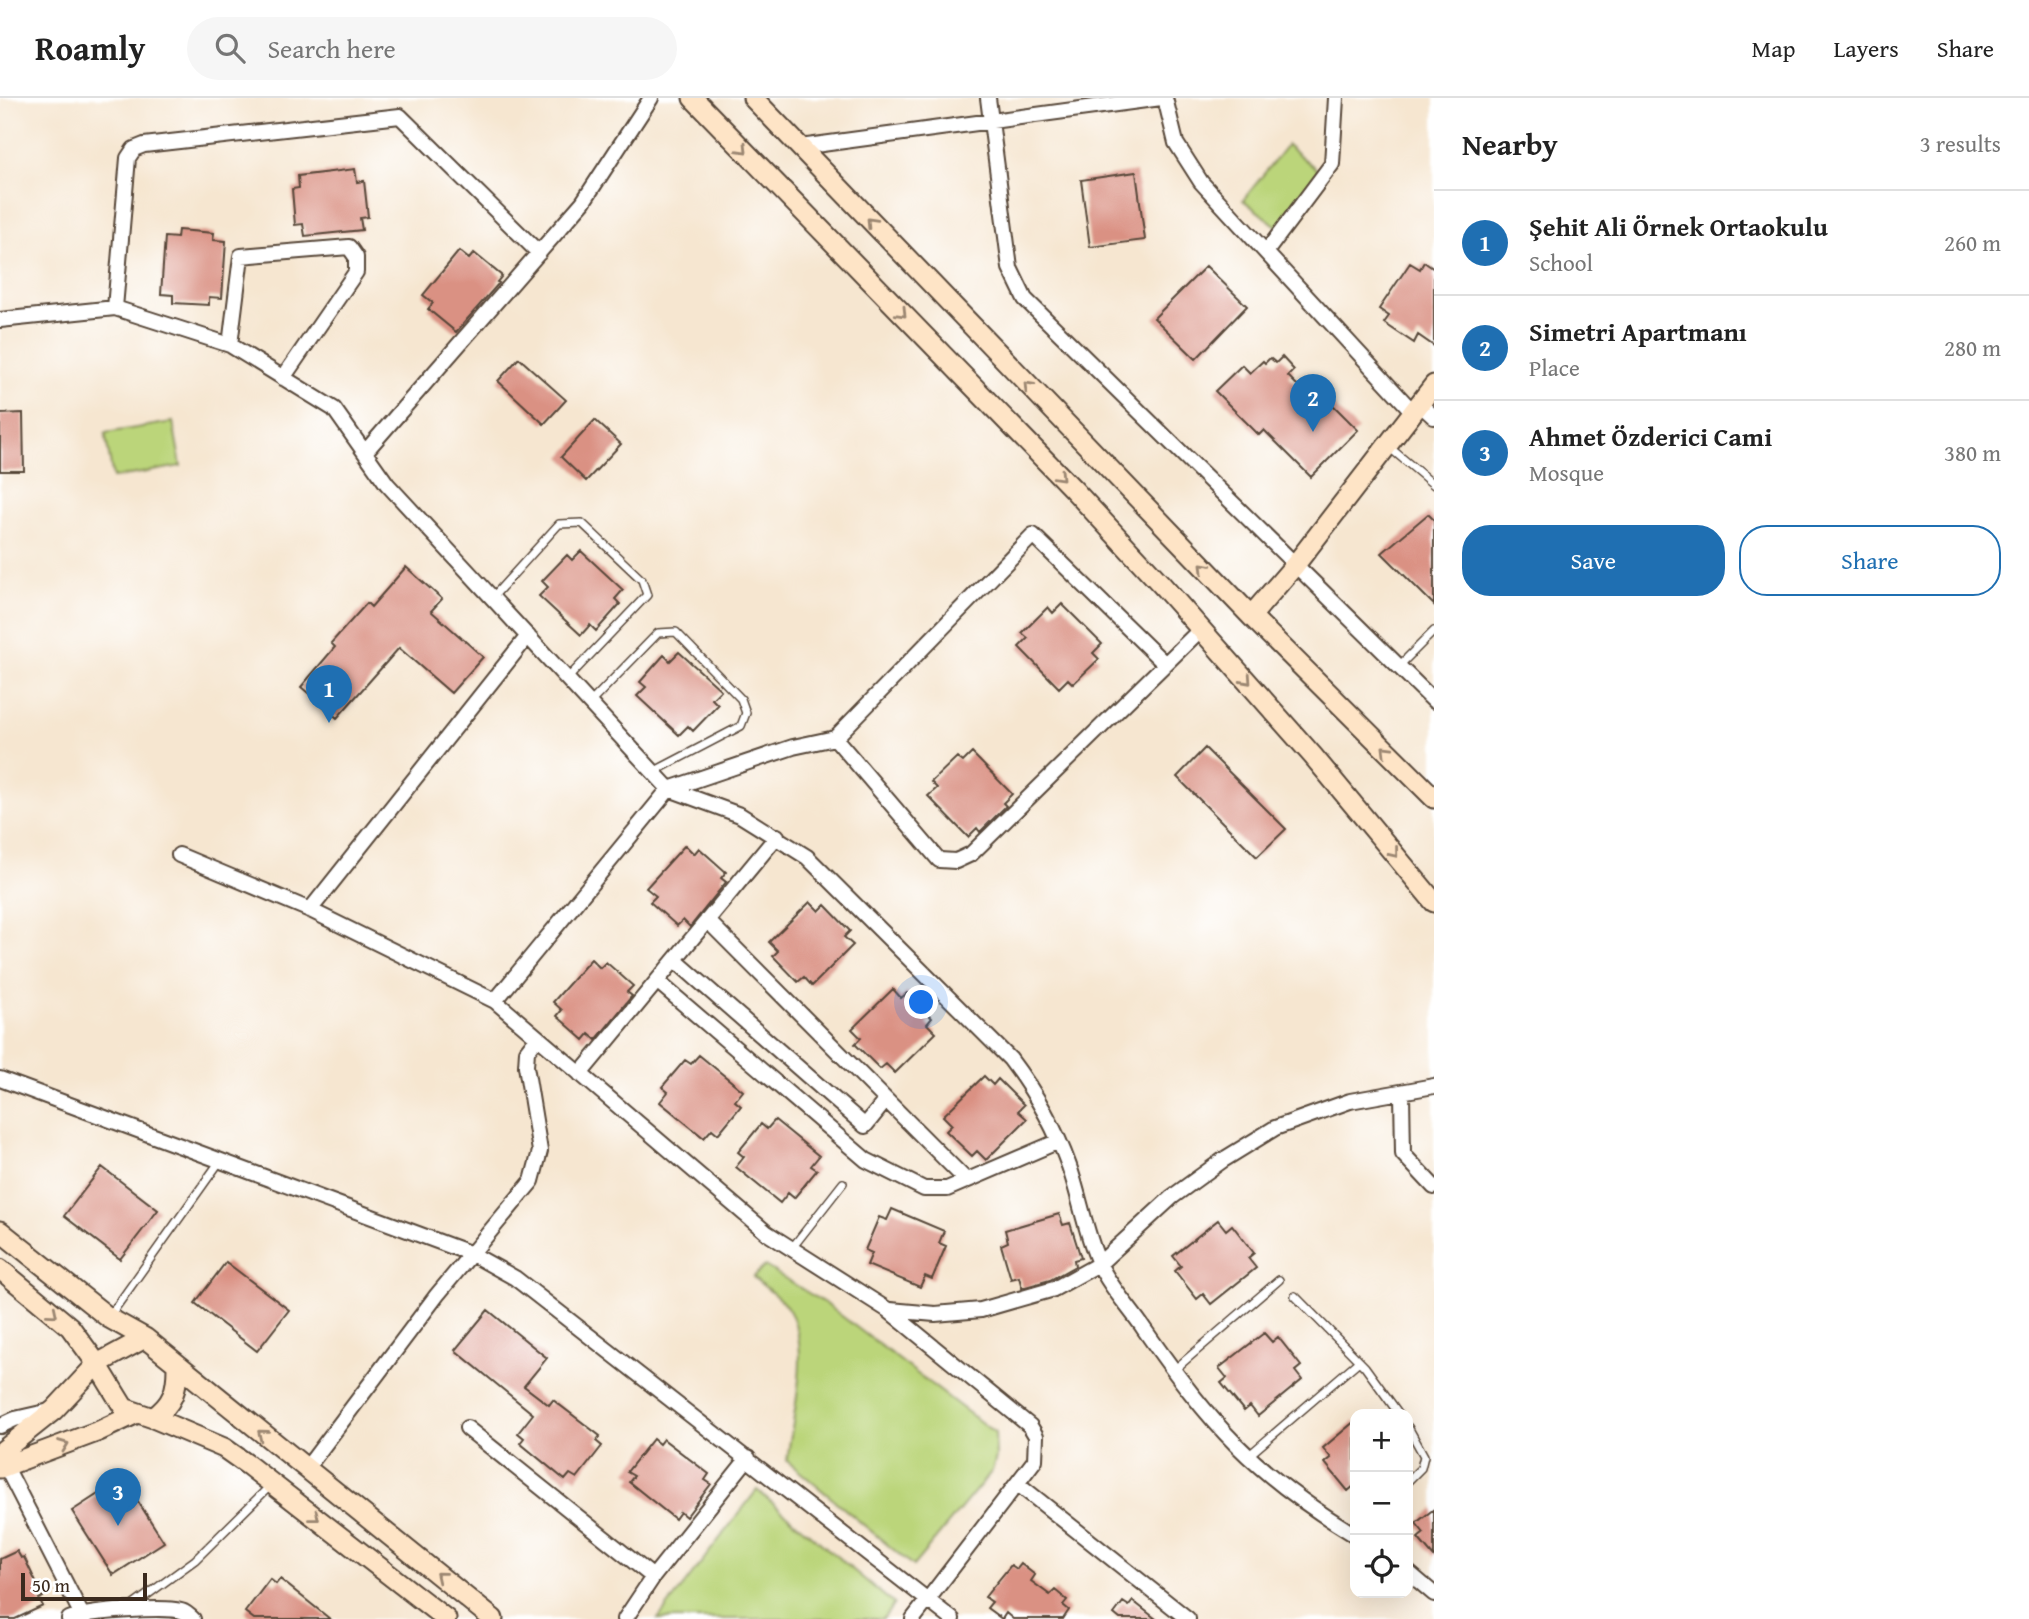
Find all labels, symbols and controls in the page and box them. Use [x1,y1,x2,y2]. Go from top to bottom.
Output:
search box [187,17,677,80]
text: Roamly [35,24,145,72]
icon: search [211,29,249,67]
text: Search here [267,29,396,68]
text: Map [1752,31,1795,66]
text: Layers [1833,31,1899,66]
text: Share [1937,31,1994,66]
text: Nearby [1462,122,1558,166]
text: 3 results [1920,127,2001,160]
one-way arrow [735,141,748,154]
text: Şehit Ali Örnek Ortaokulu [1529,207,1828,246]
one-way arrow [866,217,879,230]
text: 1 [1479,226,1491,259]
text: 260 m [1944,226,2001,259]
text: School [1529,246,1593,279]
one-way arrow [893,304,906,317]
text: Simetri Apartmanı [1529,312,1747,351]
text: 2 [1479,331,1491,364]
text: 280 m [1944,331,2001,364]
text: Place [1529,351,1580,384]
pin: 2 [1290,374,1336,432]
one-way arrow [1024,381,1037,394]
text: Ahmet Özderici Cami [1529,417,1772,456]
text: 3 [1479,436,1491,469]
text: 380 m [1944,436,2001,469]
text: Mosque [1529,456,1604,489]
one-way arrow [1052,468,1065,481]
button: Save [1462,525,1725,596]
button: Share [1739,525,2001,596]
one-way arrow [1199,562,1212,575]
pin: 1 [306,665,352,723]
one-way arrow [1239,672,1251,685]
one-way arrow [1381,745,1394,758]
one-way arrow [1386,846,1399,858]
your location [904,985,938,1019]
one-way arrow [45,1304,57,1317]
map controls [1350,1409,1413,1598]
button: + [1350,1409,1413,1472]
one-way arrow [258,1430,271,1442]
one-way arrow [57,1439,69,1453]
pin: 3 [95,1468,141,1526]
button: − [1350,1472,1413,1535]
one-way arrow [307,1508,319,1521]
button: locate [1350,1535,1413,1598]
scale bar [21,1570,147,1602]
text: 50 m [32,1571,70,1599]
one-way arrow [435,1572,447,1585]

